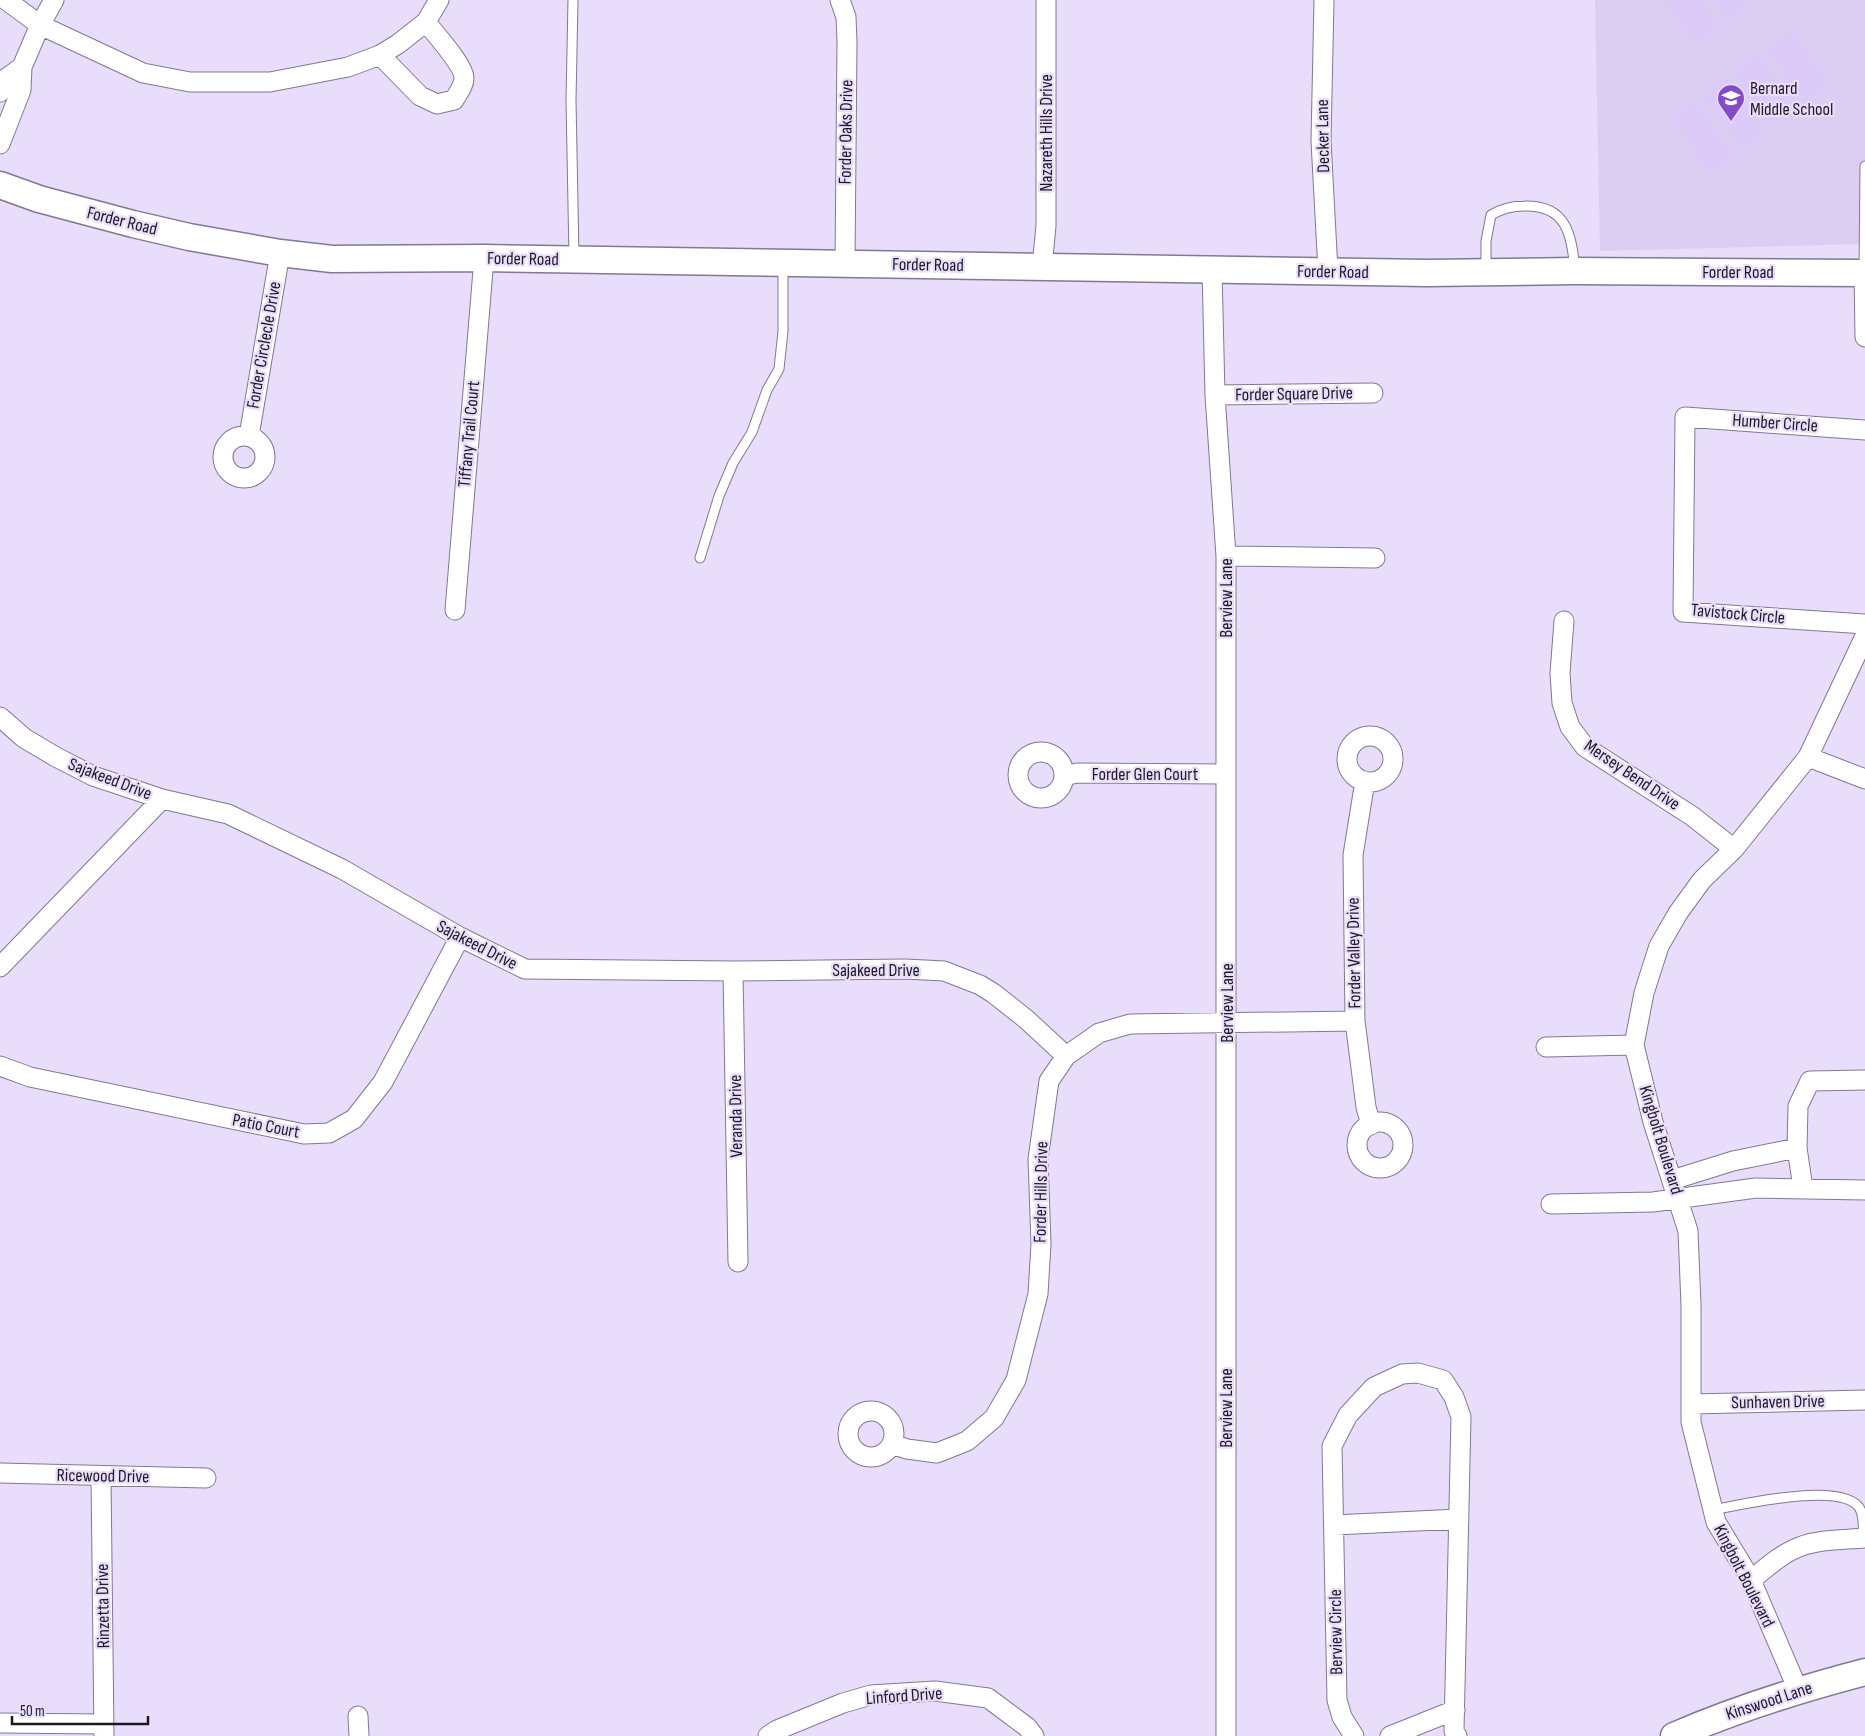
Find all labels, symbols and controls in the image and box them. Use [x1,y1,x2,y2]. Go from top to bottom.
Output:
street label: Nazareth Hills Drive [1036,74,1057,192]
place label: Bernard Middle School [1750,78,1833,120]
street label: Forder Oaks Drive [835,79,857,185]
school or university icon: Bernard Middle School [1716,83,1746,122]
street label: Decker Lane [1312,99,1334,173]
street label: Forder Road [85,202,159,240]
street label: Forder Road [487,248,559,270]
street label: Forder Road [892,254,964,276]
street label: Forder Road [1297,261,1369,283]
street label: Forder Road [1702,262,1774,283]
street label: Forder Circlecle Drive [243,280,285,410]
street label: Tiffany Trail Court [454,379,484,488]
street label: Forder Square Drive [1235,382,1353,406]
street label: Humber Circle [1732,410,1818,436]
street label: Berview Lane [1216,558,1237,638]
street label: Tavistock Circle [1690,599,1786,629]
street label: Mersey Bend Drive [1580,735,1684,815]
street label: Sajakeed Drive [65,753,155,805]
street label: Forder Glen Court [1092,764,1199,785]
street label: Forder Valley Drive [1343,897,1365,1009]
street label: Sajakeed Drive [433,916,521,974]
street label: Sajakeed Drive [832,960,920,981]
street label: Berview Lane [1217,963,1238,1043]
street label: Veranda Drive [725,1074,747,1158]
street label: Kingbolt Boulevard [1635,1083,1687,1197]
street label: Patio Court [231,1109,302,1143]
street label: Forder Hills Drive [1030,1141,1052,1243]
street label: Berview Lane [1216,1368,1237,1448]
street label: Sunhaven Drive [1731,1391,1825,1413]
street label: Ricewood Drive [56,1465,150,1487]
street label: Kingbolt Boulevard [1709,1521,1779,1631]
street label: Rinzetta Drive [92,1563,114,1649]
street label: Berview Circle [1325,1589,1347,1675]
street label: Kinswood Lane [1723,1677,1815,1725]
street label: Linford Drive [865,1683,943,1709]
scale bar [12,1694,149,1726]
text: 50 m [20,1702,45,1721]

